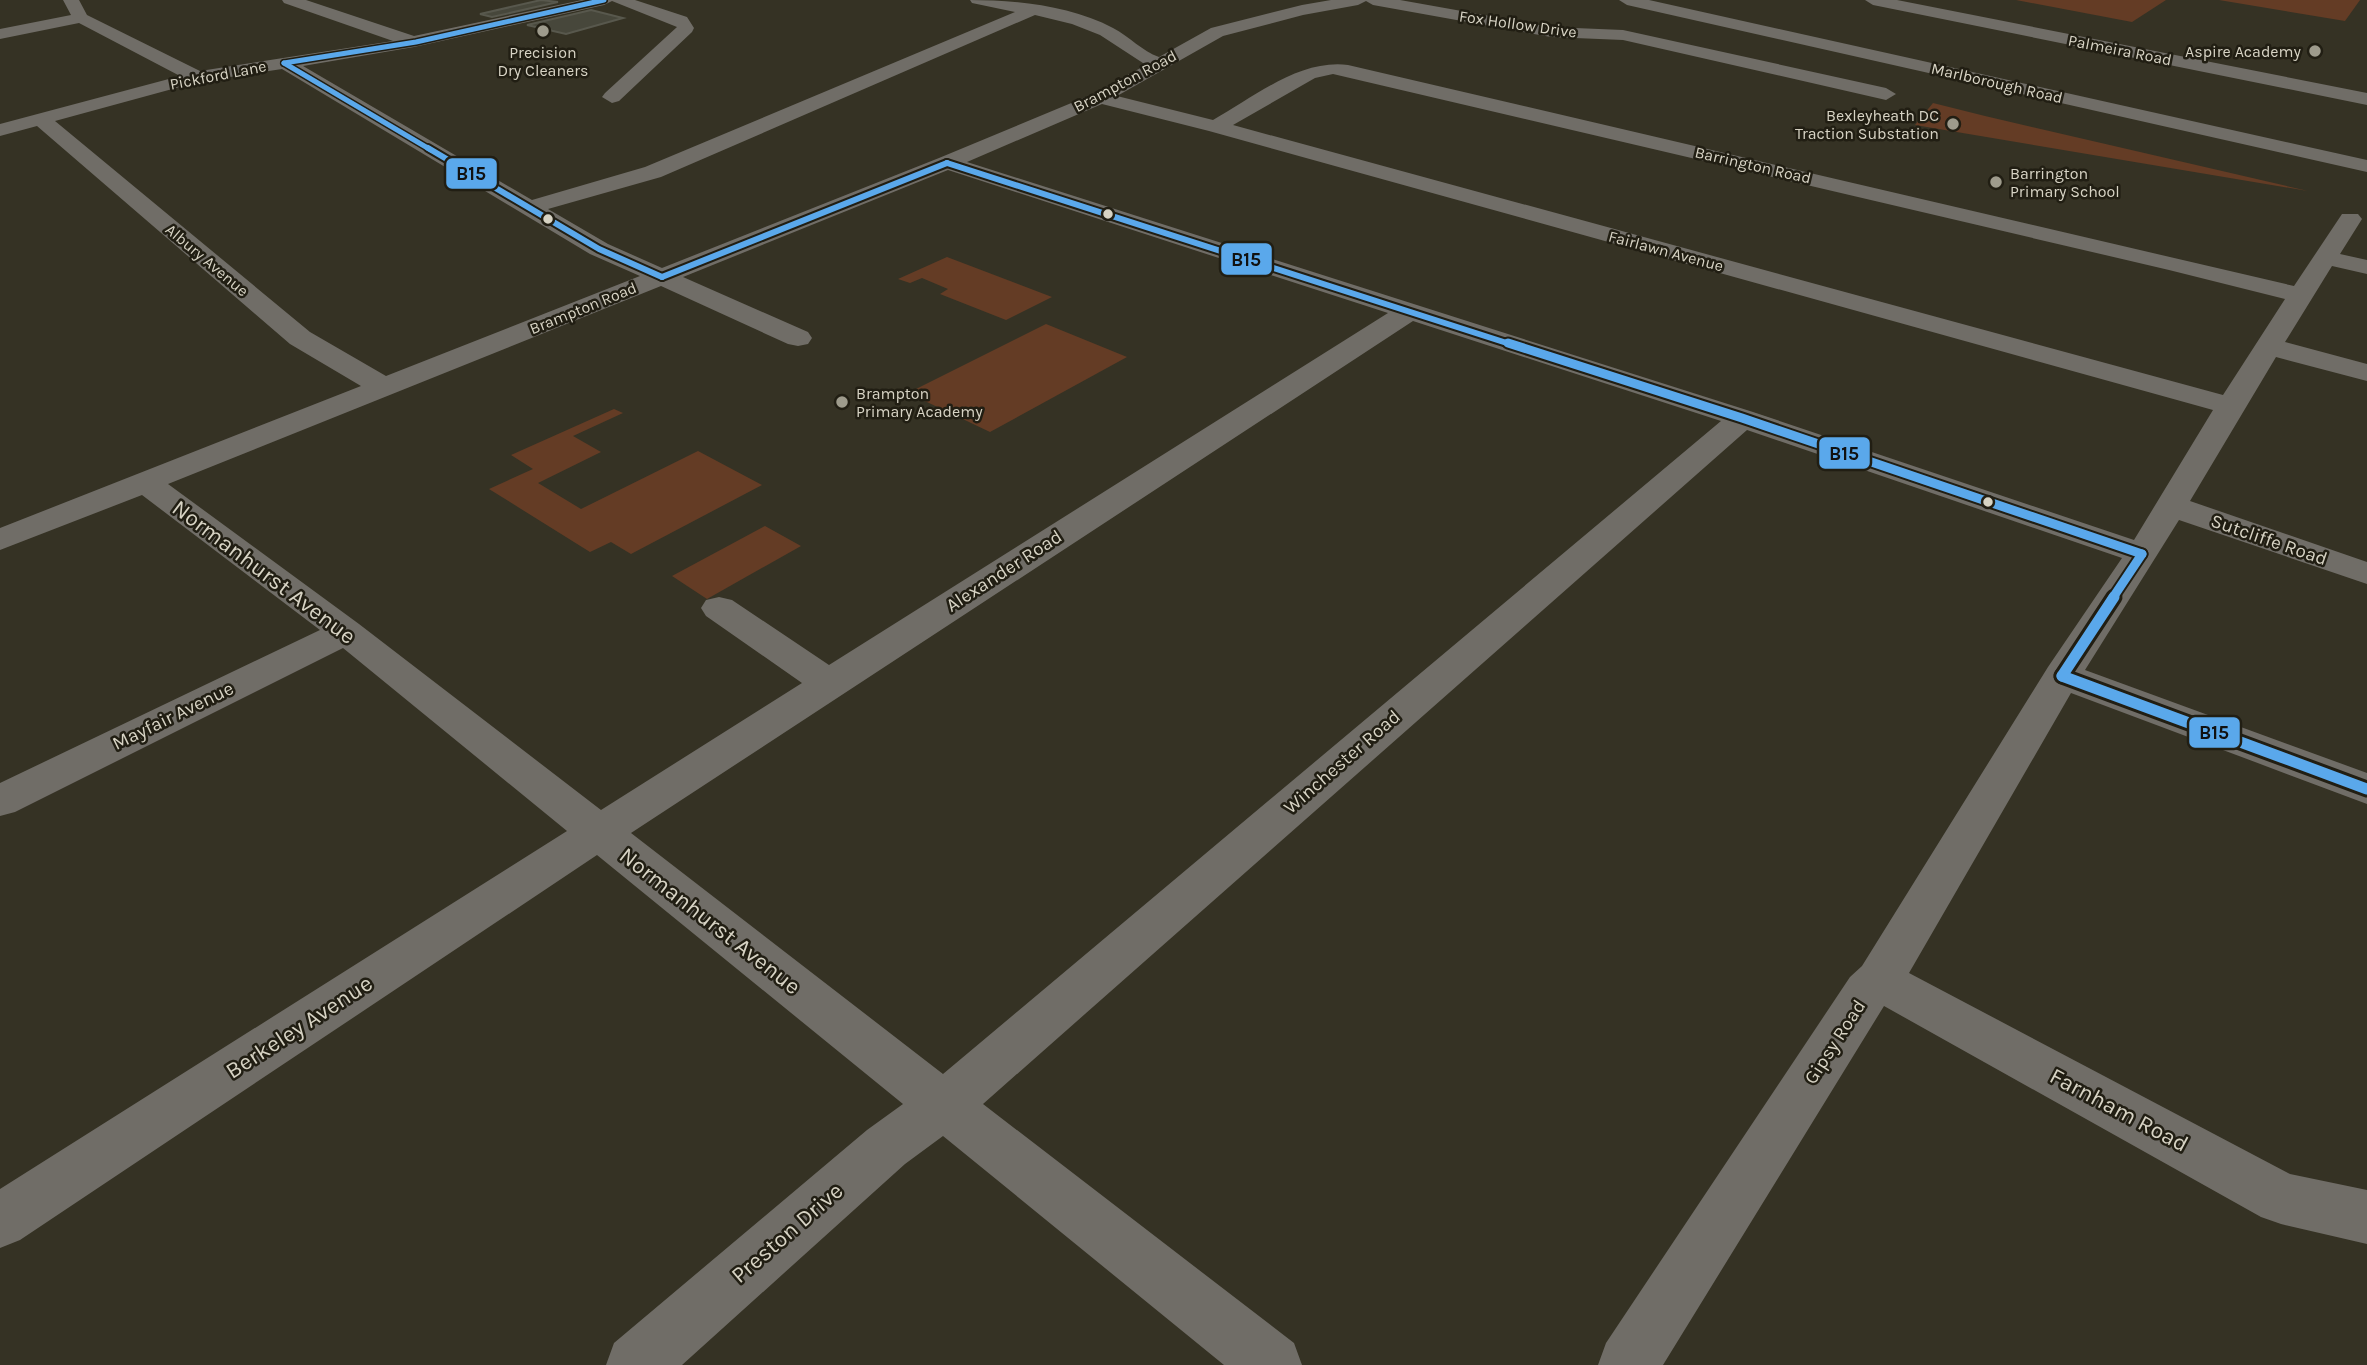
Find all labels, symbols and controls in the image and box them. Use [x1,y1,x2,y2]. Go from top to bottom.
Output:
street label: Fox Hollow Drive [1458,6,1578,42]
marker: Precision Dry Cleaners [535,23,551,39]
street label: Palmeira Road [2066,31,2174,69]
place label: Aspire Academy [2185,42,2302,61]
place label: Precision Dry Cleaners [498,43,588,80]
marker: Aspire Academy [2307,43,2323,59]
street label: Brampton Road [1070,46,1180,116]
street label: Pickford Lane [168,56,268,94]
street label: Marlborough Road [1929,59,2065,107]
place label: Bexleyheath DC Traction Substation [1795,106,1939,143]
marker: Bexleyheath DC Traction Substation [1945,116,1961,132]
street label: Barrington Road [1693,142,1813,188]
line badge: B15 [445,157,498,190]
text: B15 [456,163,486,185]
place label: Barrington Primary School [2010,164,2120,201]
marker: Barrington Primary School [1988,174,2004,190]
unlabelled marker [1101,207,1115,221]
unlabelled marker [541,212,555,226]
street label: Albury Avenue [162,220,252,300]
street label: Fairlawn Avenue [1606,227,1726,275]
line badge: B15 [1220,242,1273,276]
text: B15 [1231,249,1261,271]
street label: Brampton Road [527,278,639,338]
place label: Brampton Primary Academy [856,384,983,421]
marker: Brampton Primary Academy [834,394,850,410]
line badge: B15 [1818,436,1871,470]
text: B15 [1829,443,1859,465]
street label: Normanhurst Avenue [167,494,361,650]
unlabelled marker [1981,495,1995,509]
street label: Sutcliffe Road [2208,510,2330,570]
street label: Alexander Road [942,525,1066,617]
street label: Mayfair Avenue [109,677,237,755]
street label: Winchester Road [1279,705,1405,819]
line badge: B15 [2188,716,2241,749]
text: B15 [2199,722,2229,744]
street label: Normanhurst Avenue [614,842,806,1000]
street label: Berkeley Avenue [221,970,377,1084]
street label: Gipsy Road [1800,996,1870,1088]
street label: Farnham Road [2045,1062,2193,1158]
street label: Preston Drive [726,1177,848,1289]

